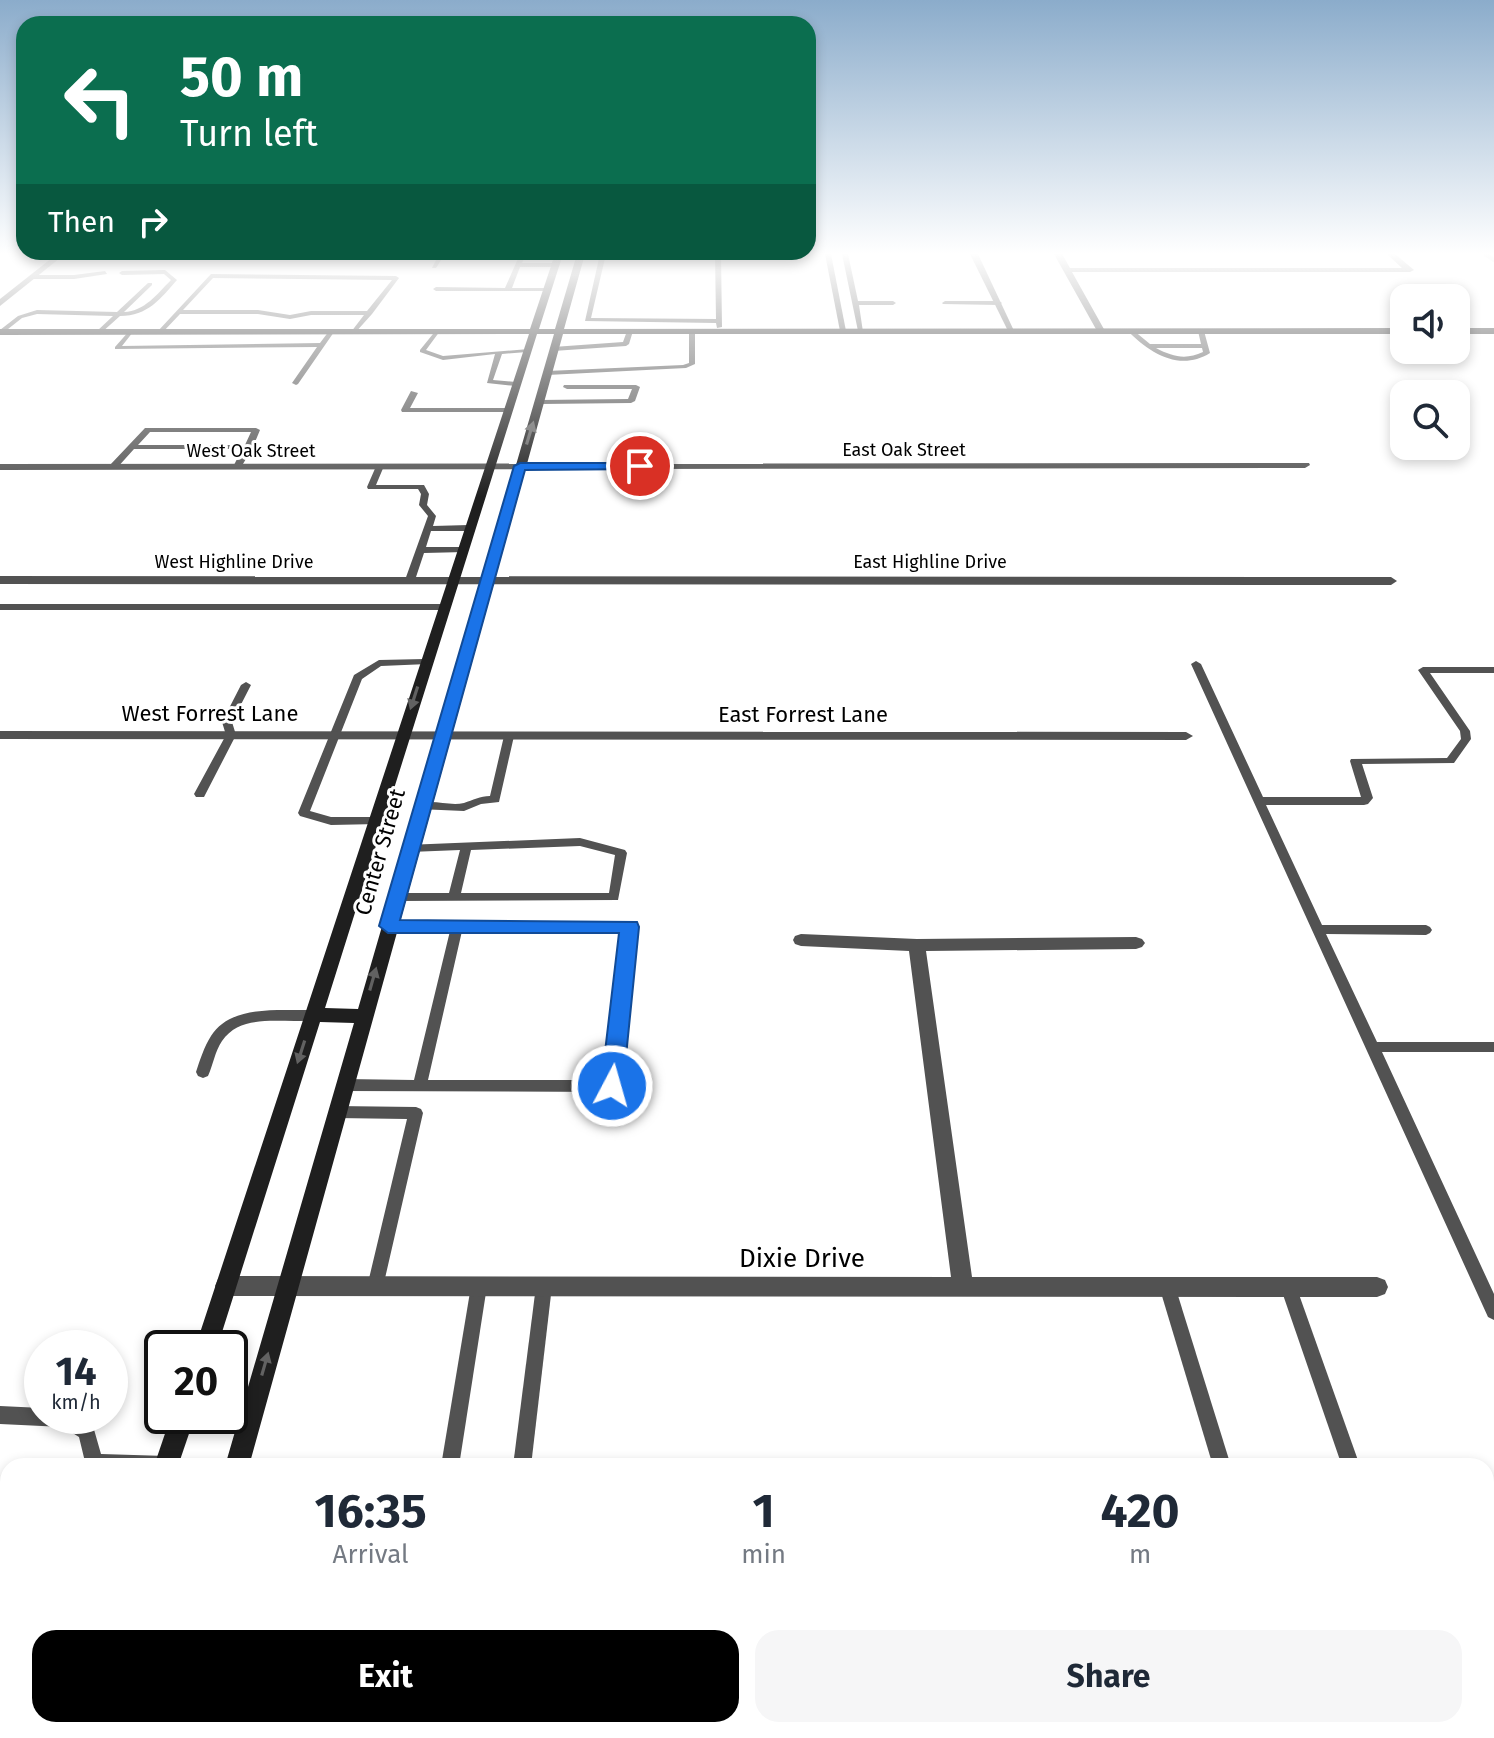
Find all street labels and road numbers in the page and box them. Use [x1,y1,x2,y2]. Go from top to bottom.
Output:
street label: East Oak Street [842,439,966,461]
street label: West Oak Street [186,440,316,462]
street label: West Highline Drive [154,551,314,573]
street label: East Highline Drive [853,551,1007,573]
street label: West Forrest Lane [122,700,298,727]
street label: East Forrest Lane [718,701,888,728]
street label: Center Street [349,786,411,918]
street label: Dixie Drive [739,1243,865,1274]

